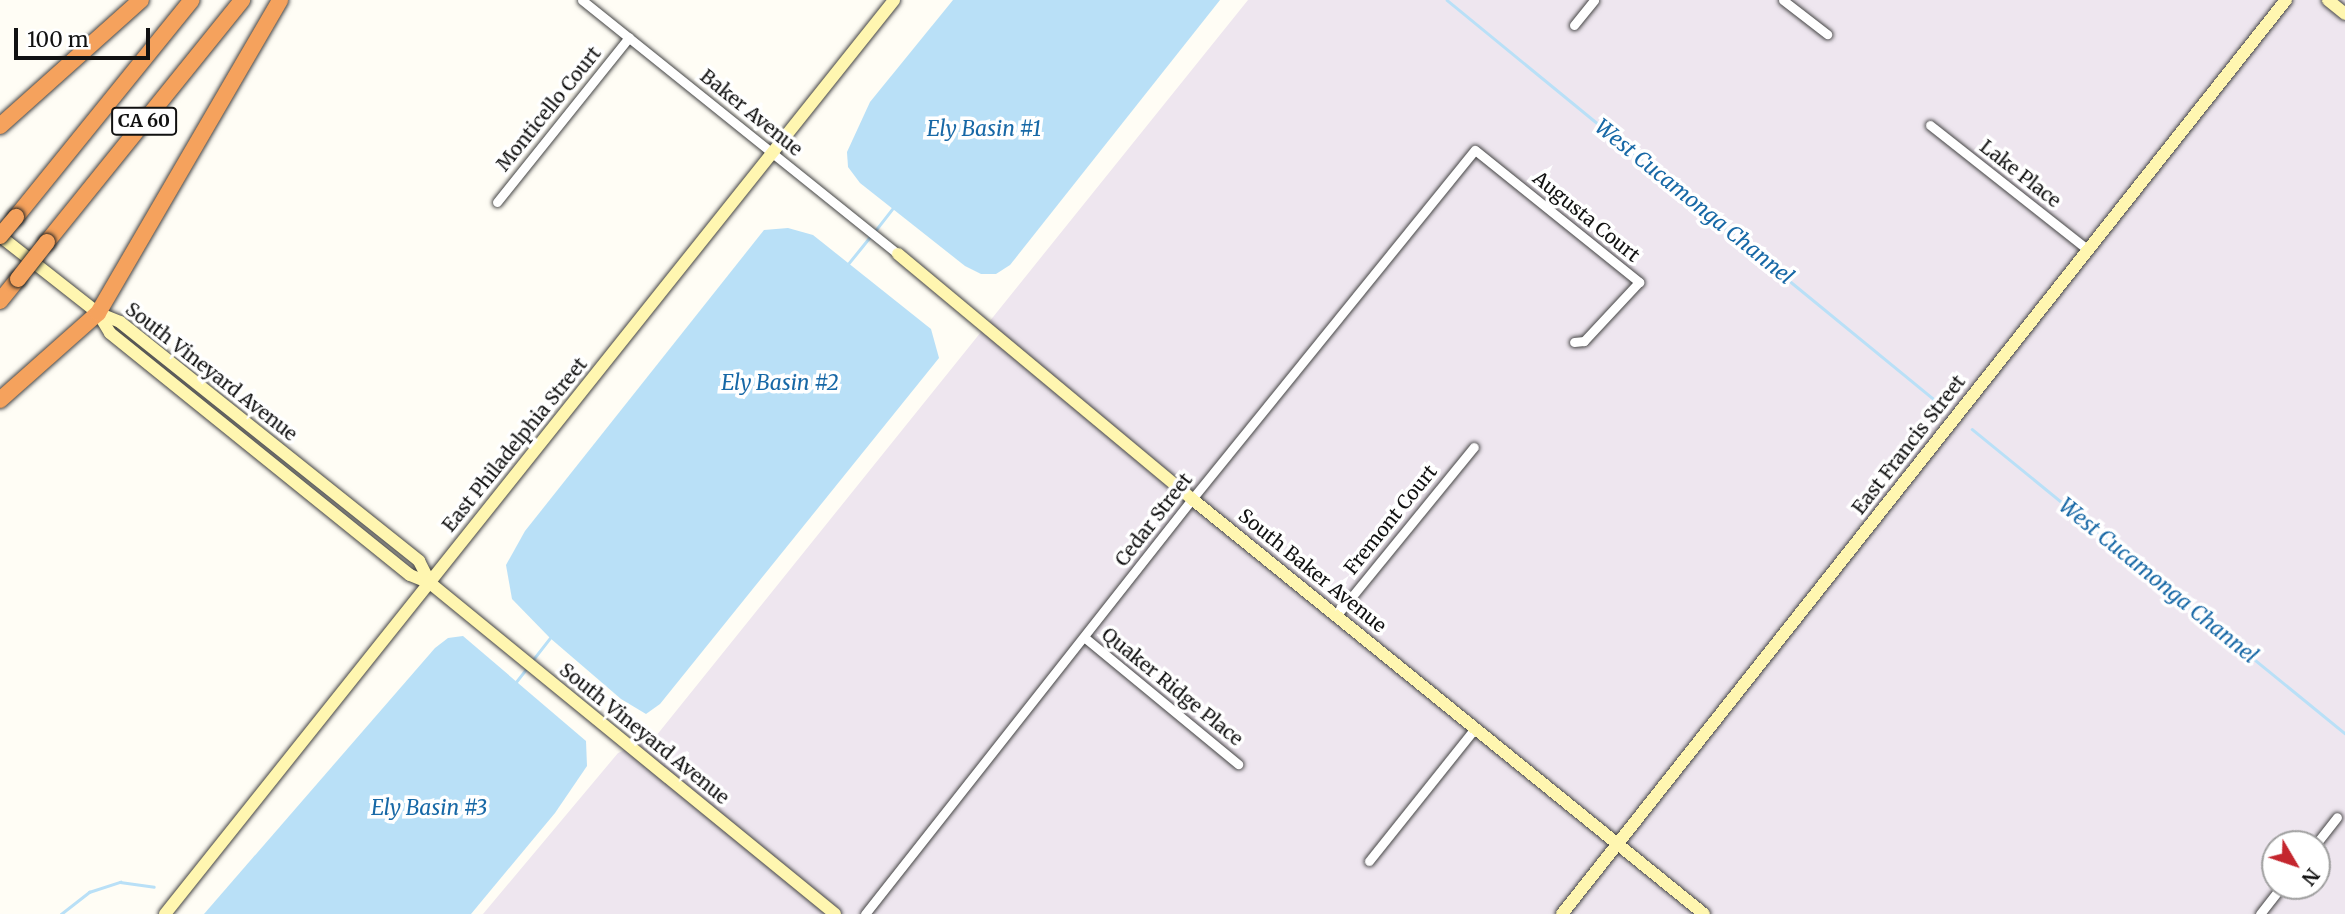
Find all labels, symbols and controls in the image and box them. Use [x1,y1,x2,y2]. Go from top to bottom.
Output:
scale bar [18,14,154,58]
text: 100 m [27,26,89,53]
street label: Monticello Court [492,42,606,176]
street label: Baker Avenue [695,65,807,161]
road number: CA 60 [111,106,177,136]
water label: West Cucamonga Channel [1590,114,1798,290]
water label: Ely Basin #1 [927,116,1041,142]
street label: Lake Place [1975,135,2065,213]
street label: Augusta Court [1528,167,1644,267]
street label: South Vineyard Avenue [121,298,301,446]
street label: East Philadelphia Street [438,353,592,537]
water label: Ely Basin #2 [721,370,839,396]
street label: East Francis Street [1848,371,1970,519]
street label: Fremont Court [1340,461,1442,579]
street label: Cedar Street [1111,469,1197,571]
water label: West Cucamonga Channel [2054,493,2262,669]
street label: South Baker Avenue [1234,504,1390,638]
street label: Quaker Ridge Place [1097,623,1247,751]
street label: South Vineyard Avenue [555,659,733,809]
water label: Ely Basin #3 [371,795,487,821]
north arrow [2261,830,2331,900]
text: N [2297,864,2325,890]

